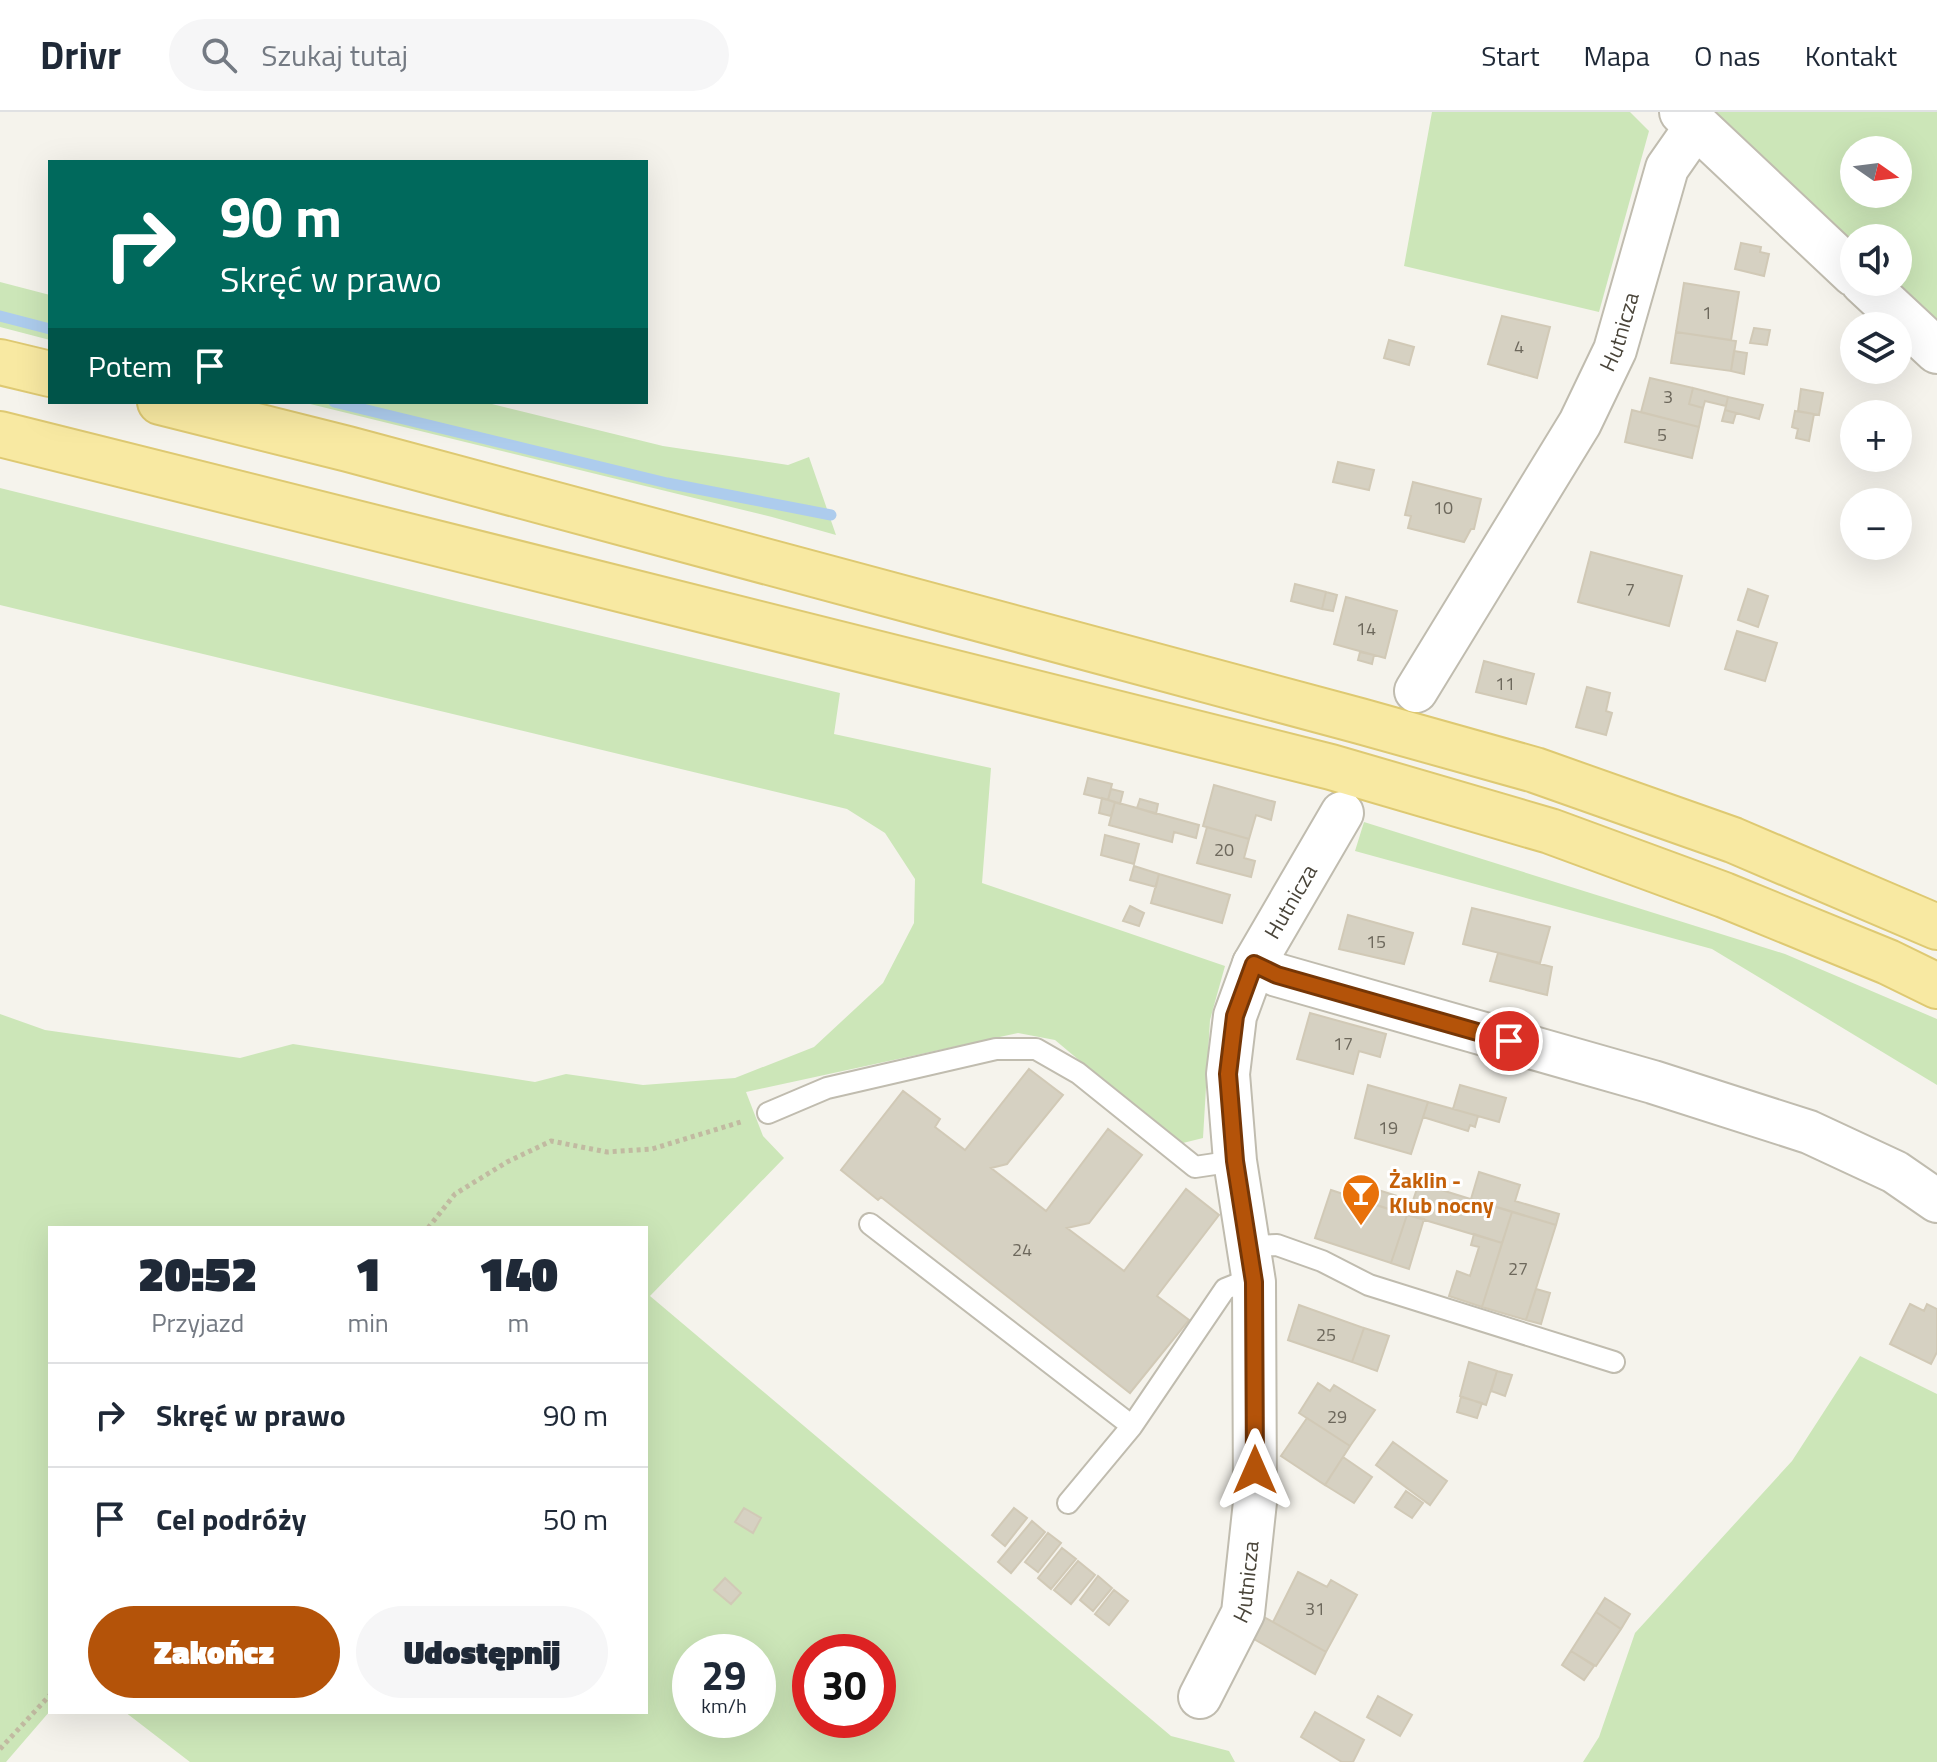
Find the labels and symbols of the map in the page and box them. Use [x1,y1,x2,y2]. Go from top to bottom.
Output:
north arrow [1840,136,1912,208]
street label: Hutnicza [1590,288,1648,377]
house number: 1 [1702,299,1712,326]
house number: 4 [1514,333,1524,360]
house number: 3 [1663,383,1673,410]
house number: 5 [1657,421,1667,448]
house number: 10 [1433,494,1453,521]
house number: 7 [1625,576,1635,603]
house number: 14 [1356,615,1376,642]
house number: 11 [1495,670,1515,697]
house number: 20 [1214,836,1234,863]
street label: Hutnicza [1255,858,1326,945]
house number: 15 [1366,928,1386,955]
pin [1475,1007,1543,1075]
house number: 17 [1333,1030,1353,1057]
house number: 19 [1378,1114,1398,1141]
place label: Żaklin - Klub nocny [1389,1163,1494,1222]
bar icon: Żaklin - Klub nocny [1340,1172,1382,1227]
house number: 24 [1012,1236,1032,1263]
house number: 27 [1508,1255,1528,1282]
house number: 25 [1316,1321,1336,1348]
house number: 29 [1327,1403,1347,1430]
position arrow [1213,1428,1297,1512]
street label: Hutnicza [1224,1539,1268,1629]
house number: 31 [1305,1595,1325,1622]
speed limit sign: 30 [792,1634,896,1738]

